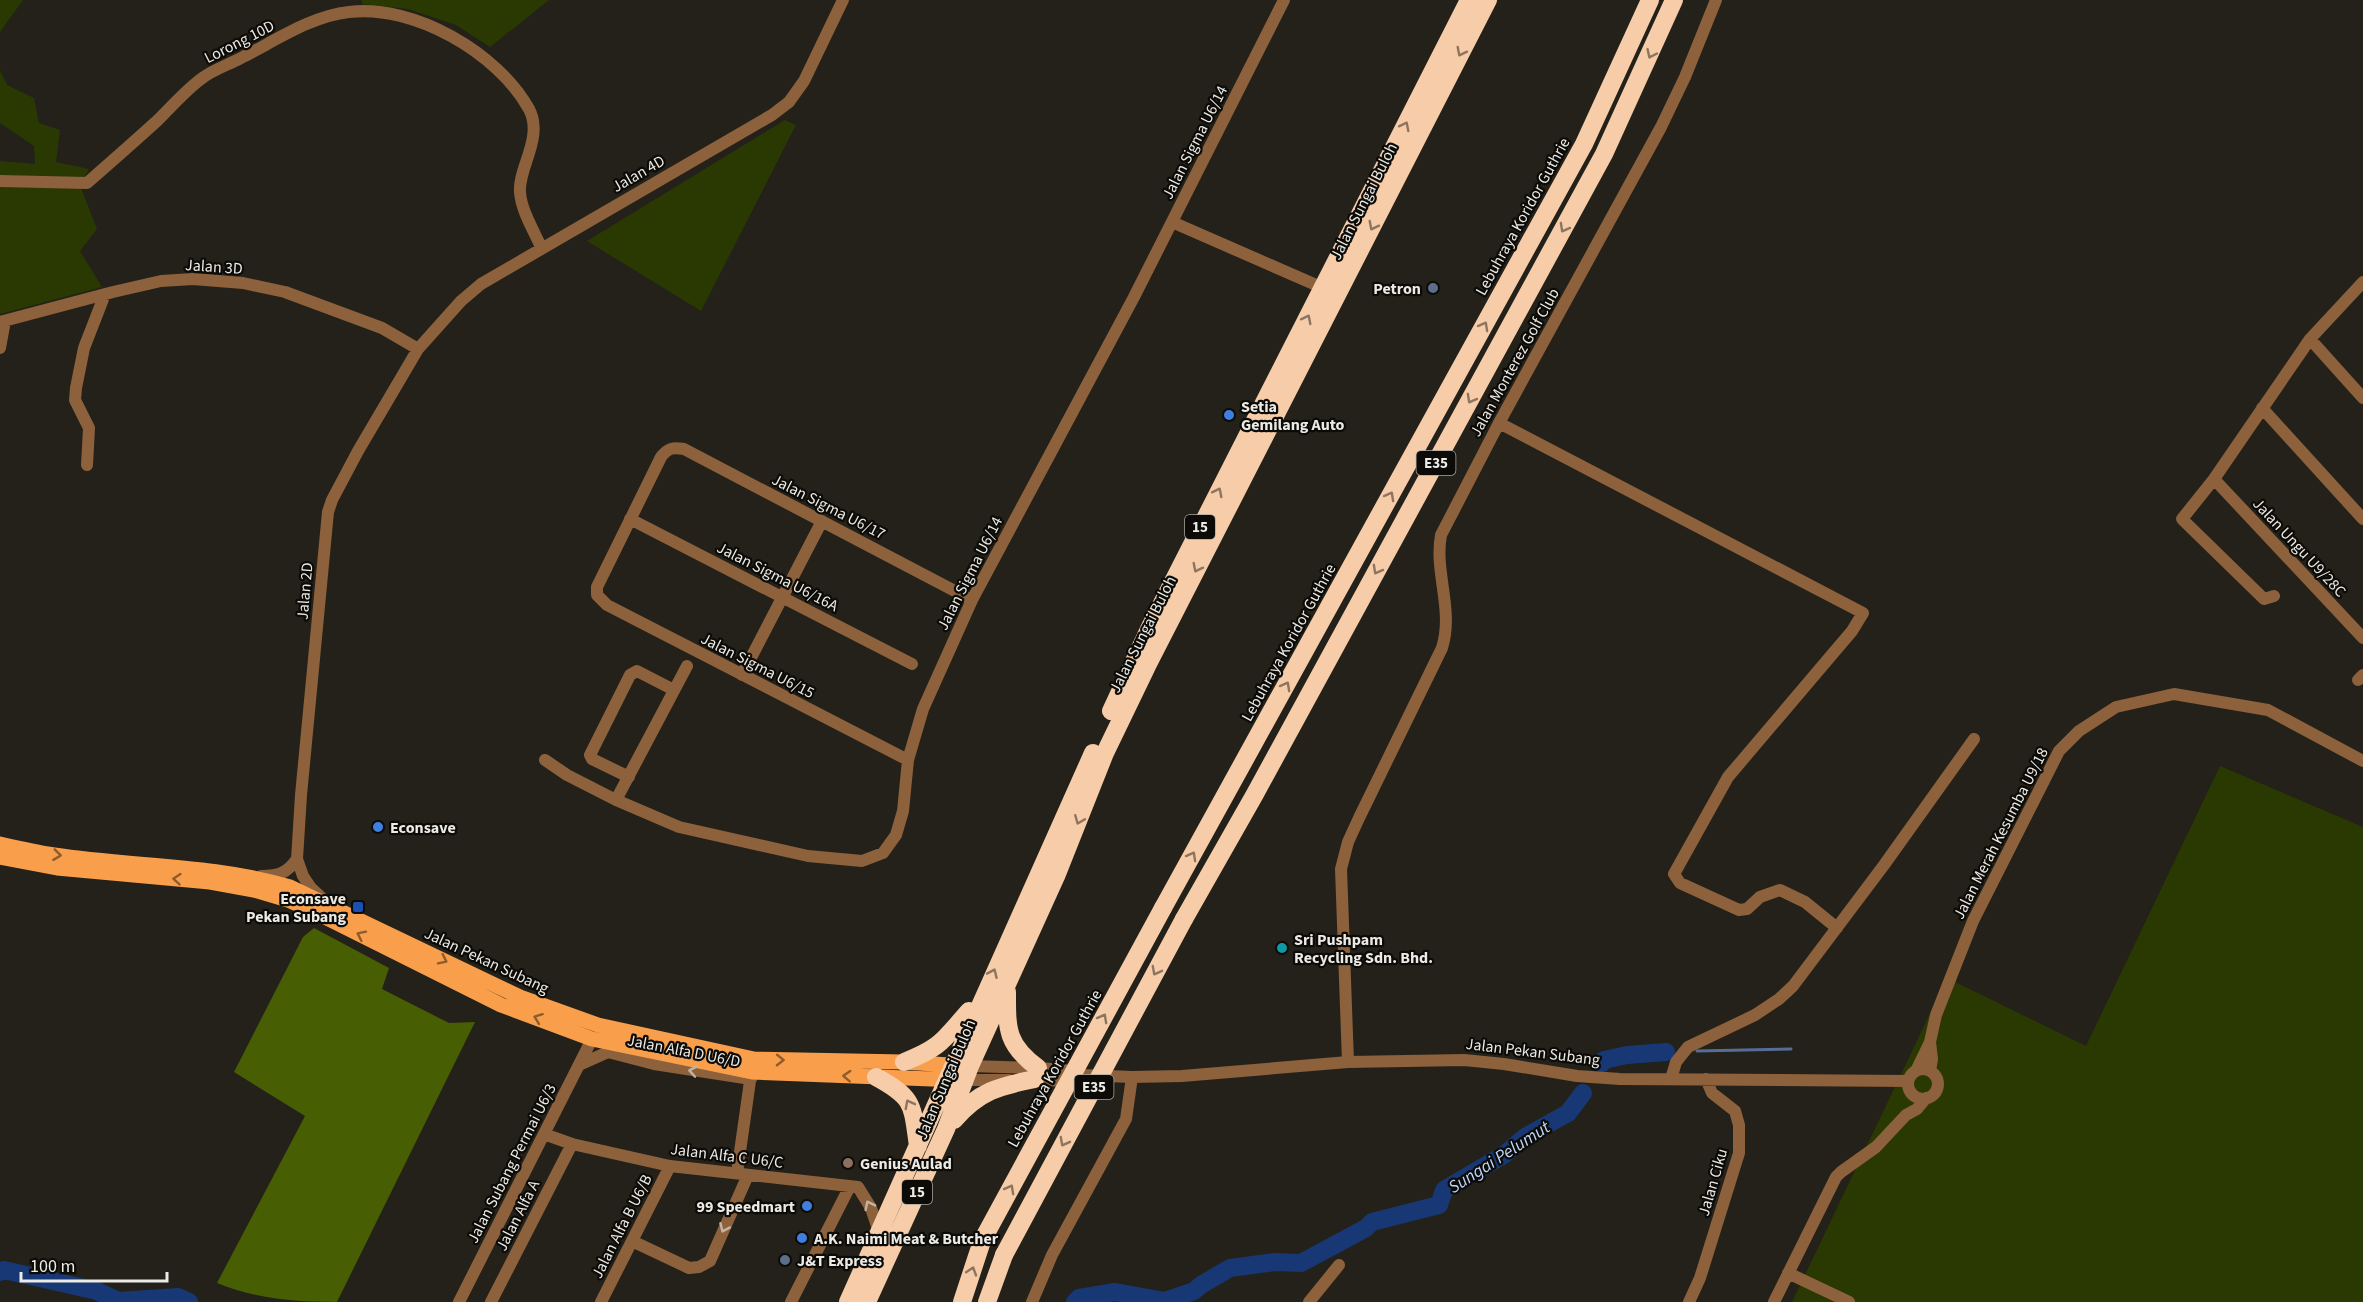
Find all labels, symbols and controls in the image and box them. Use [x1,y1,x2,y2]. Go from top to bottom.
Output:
street label: Lorong 10D [201,15,278,69]
one-way arrow [1457,46,1468,56]
one-way arrow [1647,47,1659,58]
street label: Jalan Sigma U6/14 [1157,82,1233,203]
one-way arrow [1398,122,1409,133]
street label: Lebuhraya Koridor Guthrie [1470,134,1575,299]
street label: Jalan Sungai Buloh [1325,139,1403,264]
street label: Jalan 4D [608,150,669,198]
one-way arrow [1368,220,1380,231]
one-way arrow [1560,222,1571,232]
street label: Jalan 3D [184,254,244,280]
place label: Petron [1373,278,1421,300]
marker: Petron [1426,281,1440,295]
street label: Jalan Monterez Golf Club [1465,284,1565,441]
one-way arrow [1300,314,1311,325]
one-way arrow [1477,321,1488,332]
one-way arrow [1467,393,1478,403]
place label: Setia Gemilang Auto [1241,396,1345,436]
marker: Setia Gemilang Auto [1222,408,1236,422]
road number: E35 [1416,451,1456,475]
street label: Jalan Sigma U6/17 [768,469,889,545]
one-way arrow [1211,488,1222,499]
one-way arrow [1383,492,1394,503]
street label: Jalan Ungu U9/28C [2248,493,2351,602]
street label: Jalan Sigma U6/14 [932,513,1008,634]
road number: 15 [1185,515,1215,539]
street label: Jalan Sigma U6/16A [713,537,842,617]
street label: Lebuhraya Koridor Guthrie [1236,560,1341,725]
street label: Jalan 2D [292,561,318,621]
one-way arrow [1193,561,1204,572]
one-way arrow [1373,564,1384,574]
street label: Jalan Sungai Buloh [1104,572,1182,697]
street label: Jalan Sigma U6/15 [697,628,818,704]
one-way arrow [1279,681,1290,692]
street label: Jalan Merah Kesumba U9/18 [1948,744,2054,923]
one-way arrow [1073,814,1086,825]
place label: Econsave [390,817,456,839]
marker: Econsave [371,820,385,834]
one-way arrow [53,848,62,861]
one-way arrow [1185,852,1196,863]
one-way arrow [172,873,181,886]
place label: Econsave Pekan Subang [246,888,346,928]
marker: Econsave Pekan Subang [351,900,365,914]
street label: Jalan Pekan Subang [421,922,552,999]
place label: Sri Pushpam Recycling Sdn. Bhd. [1294,929,1433,969]
one-way arrow [357,930,368,942]
marker: Sri Pushpam Recycling Sdn. Bhd. [1275,941,1289,955]
one-way arrow [436,953,447,965]
one-way arrow [1152,964,1163,975]
one-way arrow [986,969,998,980]
street label: Lebuhraya Koridor Guthrie [1002,986,1107,1151]
one-way arrow [533,1013,543,1026]
one-way arrow [1096,1014,1107,1024]
street label: Jalan Sungai Buloh [911,1016,981,1143]
street label: Jalan Alfa D U6/D [625,1029,742,1073]
street label: Jalan Pekan Subang [1465,1033,1601,1071]
one-way arrow [775,1053,784,1066]
one-way arrow [688,1065,697,1077]
one-way arrow [842,1069,851,1082]
road number: E35 [1074,1075,1114,1099]
street label: Jalan Subang Permai U6/3 [462,1080,562,1247]
one-way arrow [904,1099,916,1110]
water label: Sungai Pelumut [1444,1115,1556,1200]
one-way arrow [1060,1136,1071,1147]
street label: Jalan Alfa C U6/C [669,1138,784,1174]
street label: Jalan Ciku [1693,1146,1733,1219]
place label: Genius Aulad [860,1153,952,1175]
marker: Genius Aulad [841,1156,855,1170]
street label: Jalan Alfa B U6/B [586,1171,658,1282]
street label: Jalan Alfa A [491,1176,545,1255]
road number: 15 [902,1180,932,1204]
one-way arrow [1003,1185,1014,1196]
place label: 99 Speedmart [696,1196,795,1218]
marker: 99 Speedmart [800,1199,814,1213]
one-way arrow [865,1200,877,1211]
one-way arrow [720,1222,732,1233]
place label: A.K. Naimi Meat & Butcher [813,1228,999,1250]
marker: A.K. Naimi Meat & Butcher [795,1231,809,1245]
scale bar [21,1245,166,1283]
place label: J&T Express [797,1250,882,1272]
marker: J&T Express [778,1253,792,1267]
text: 100 m [30,1254,75,1279]
one-way arrow [965,1266,977,1277]

